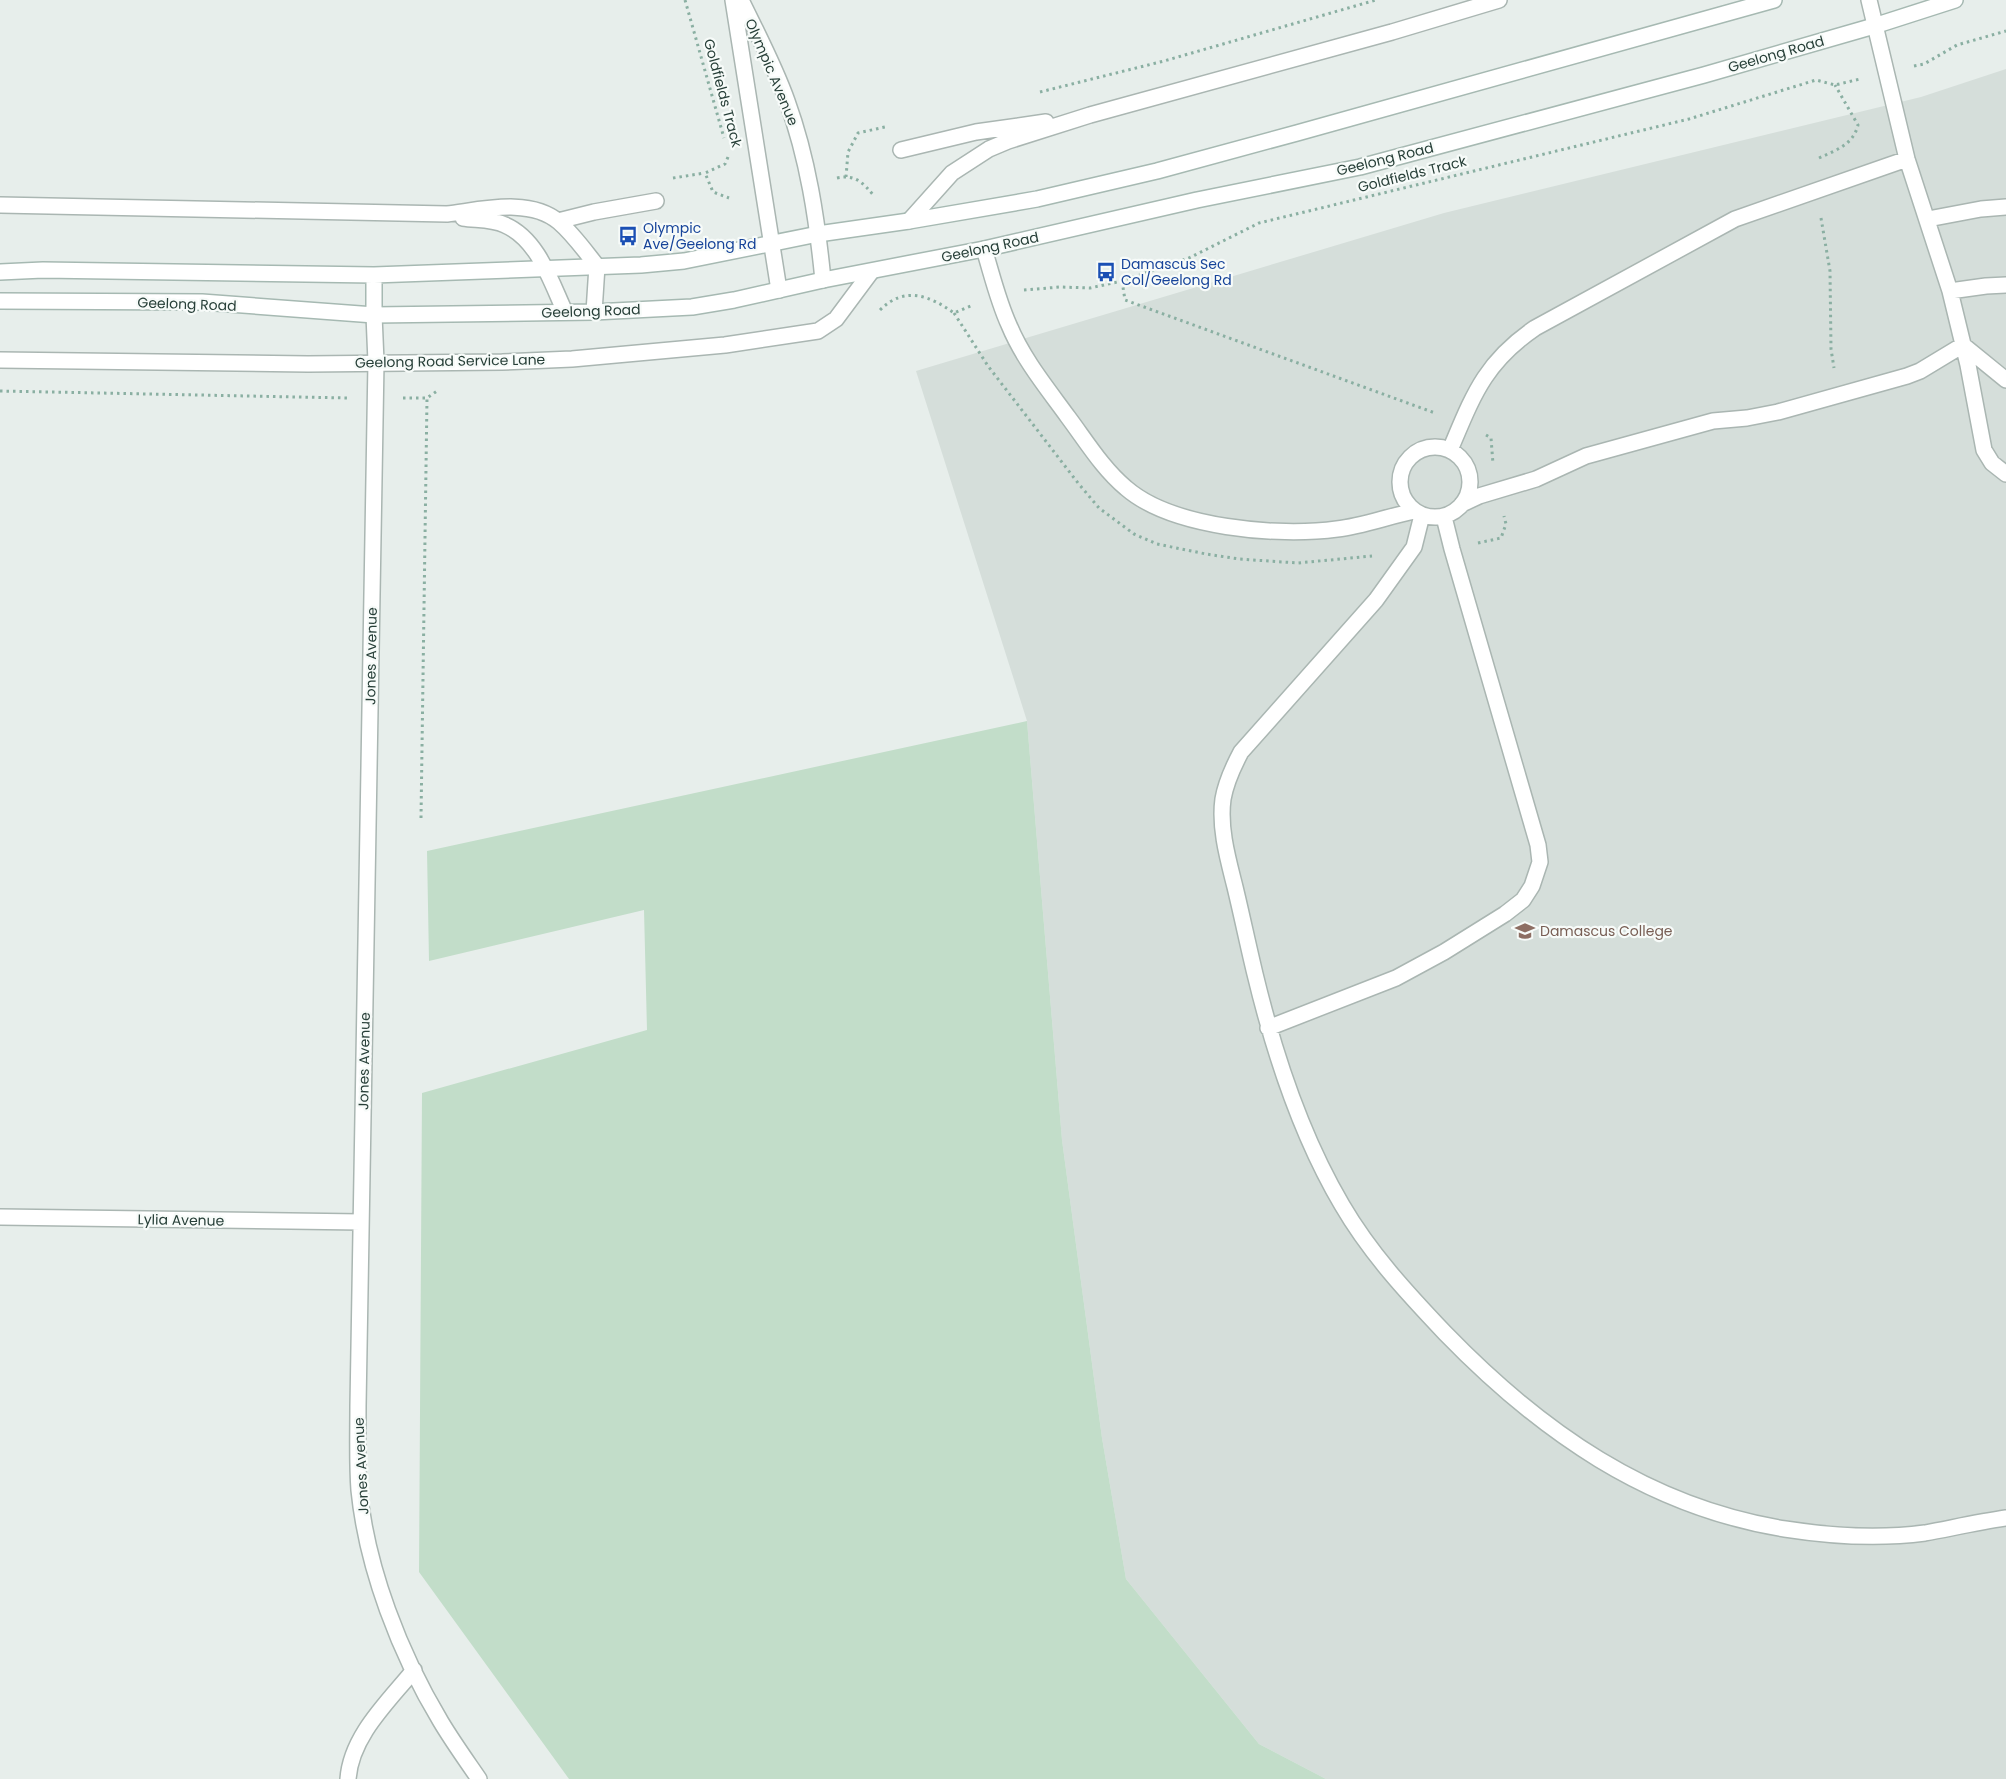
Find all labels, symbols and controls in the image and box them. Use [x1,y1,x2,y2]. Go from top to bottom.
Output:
street label: Olympic Avenue [740,15,804,129]
street label: Geelong Road [1726,31,1826,77]
street label: Goldfields Track [699,37,747,150]
street label: Geelong Road [1334,137,1436,181]
street label: Goldfields Track [1356,151,1469,197]
place label: Olympic Ave/Geelong Rd [643,218,756,254]
bus stop icon: Olympic Ave/Geelong Rd [617,225,639,247]
street label: Geelong Road [939,227,1041,267]
place label: Damascus Sec Col/Geelong Rd [1121,254,1232,290]
bus stop icon: Damascus Sec Col/Geelong Rd [1095,261,1117,283]
street label: Geelong Road [137,292,237,316]
street label: Geelong Road [541,299,641,323]
street label: Geelong Road Service Lane [355,349,546,373]
street label: Jones Avenue [360,607,382,705]
school or university icon: Damascus College [1514,920,1536,942]
place label: Damascus College [1540,921,1673,941]
street label: Jones Avenue [353,1012,375,1110]
street label: Lylia Avenue [138,1209,225,1231]
street label: Jones Avenue [348,1416,374,1515]

